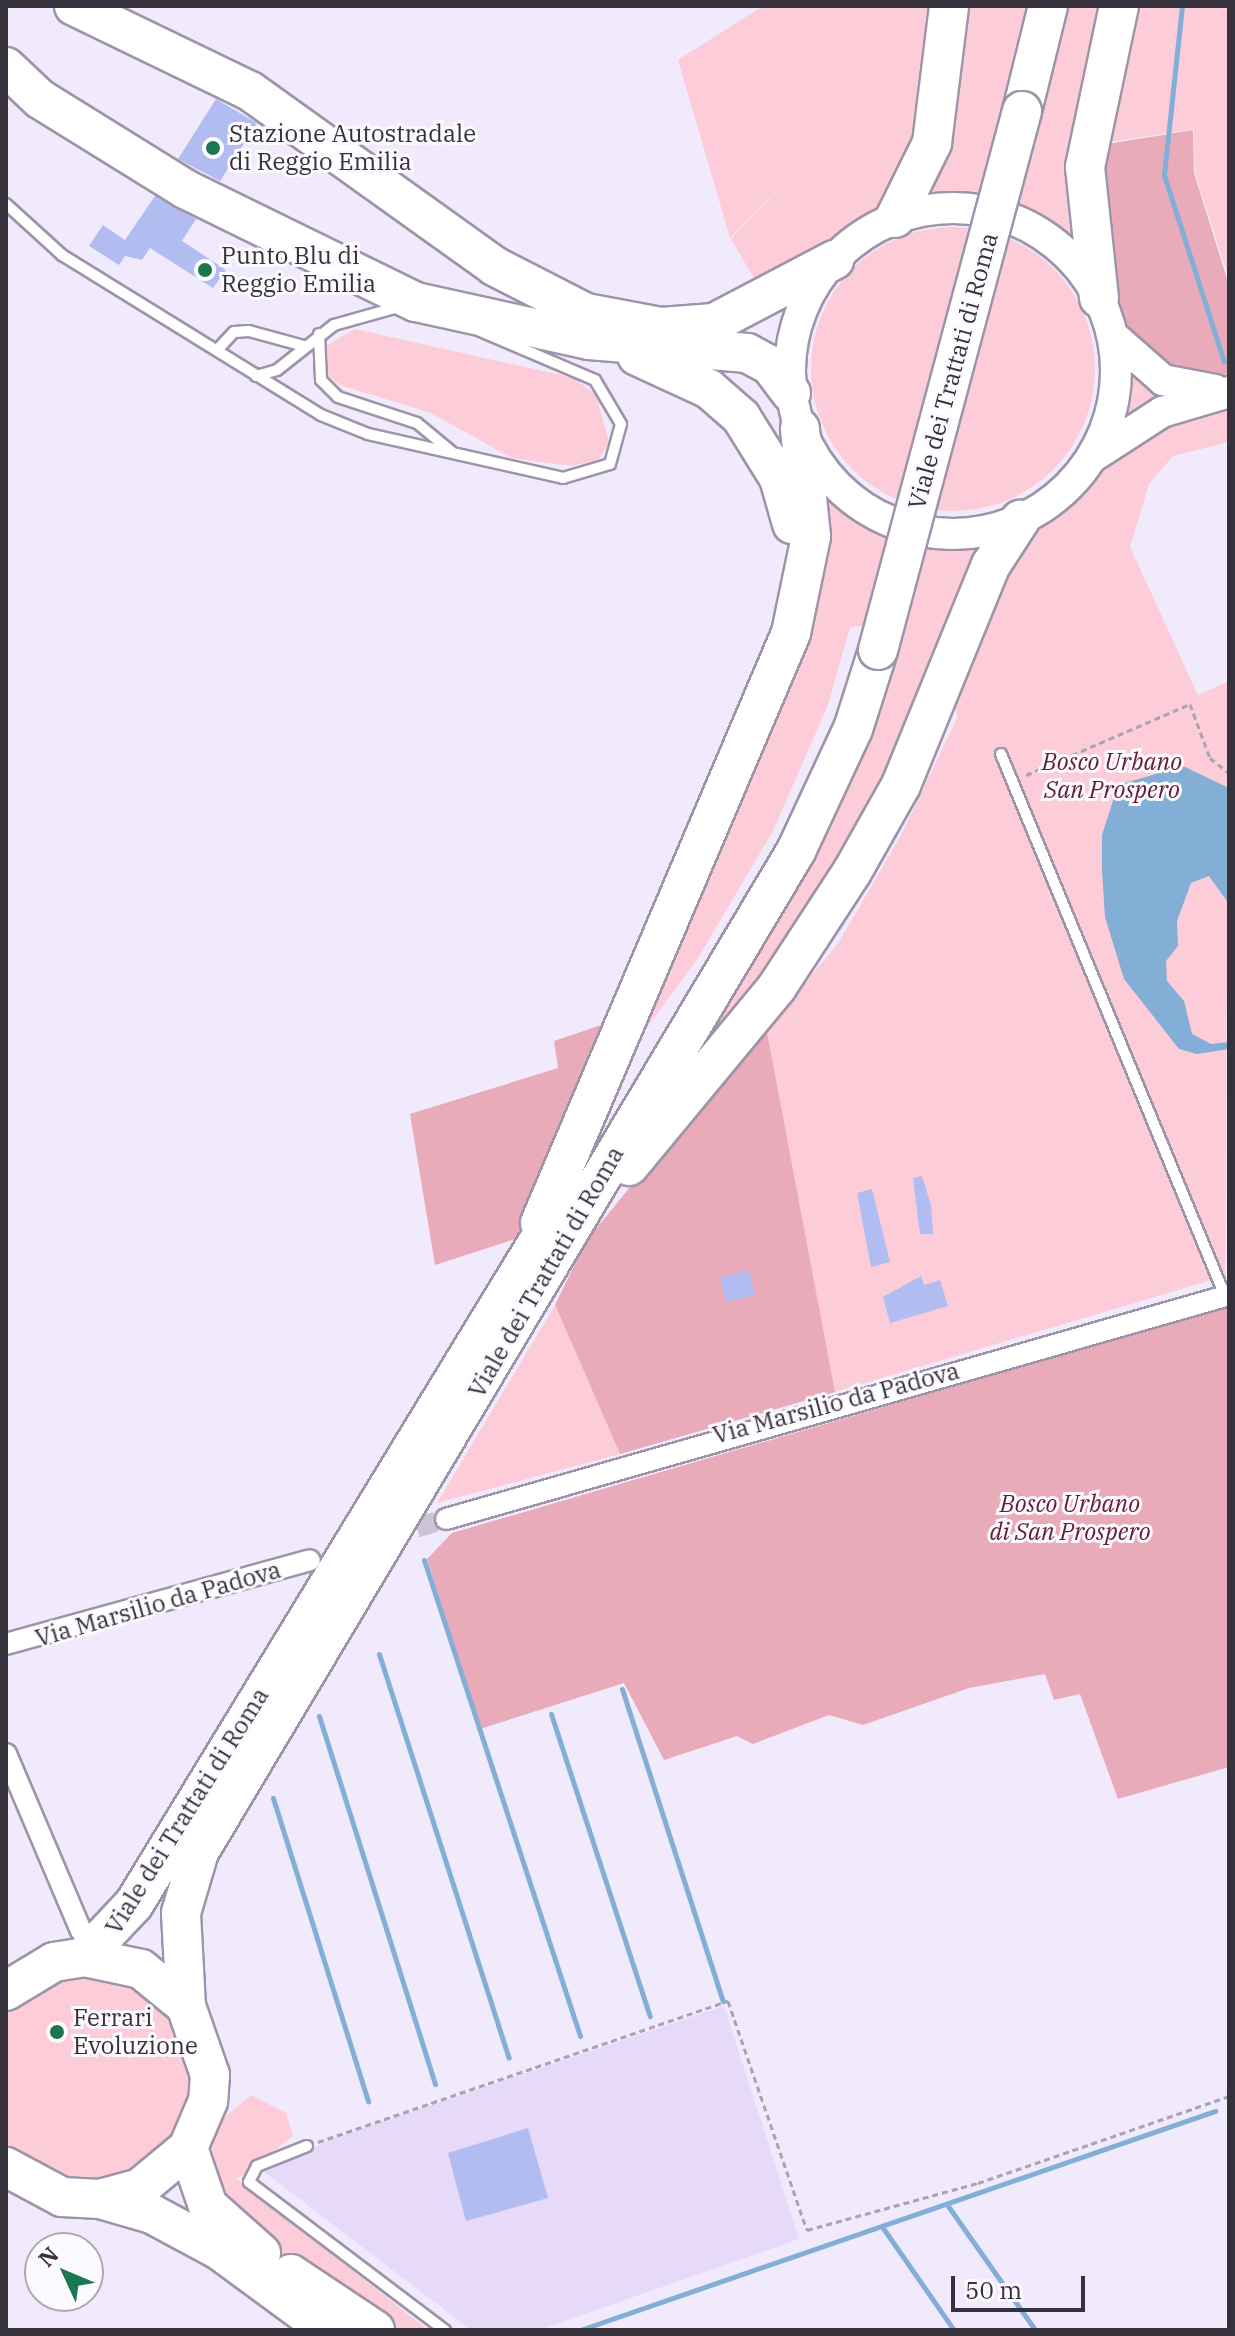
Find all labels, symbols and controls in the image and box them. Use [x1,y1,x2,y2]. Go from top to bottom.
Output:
place label: Stazione Autostradale di Reggio Emilia [229,120,476,176]
marker: Stazione Autostradale di Reggio Emilia [204,139,222,157]
street label: Viale dei Trattati di Roma [902,229,1004,513]
place label: Punto Blu di Reggio Emilia [221,242,376,298]
marker: Punto Blu di Reggio Emilia [196,261,214,279]
park label: Bosco Urbano San Prospero [1042,748,1182,804]
street label: Viale dei Trattati di Roma [462,1141,630,1403]
street label: Via Marsilio da Padova [710,1356,962,1450]
park label: Bosco Urbano di San Prospero [989,1490,1151,1546]
street label: Via Marsilio da Padova [32,1555,284,1653]
street label: Viale dei Trattati di Roma [99,1682,275,1940]
place label: Ferrari Evoluzione [73,2004,198,2060]
marker: Ferrari Evoluzione [48,2023,66,2041]
north arrow [24,2232,104,2312]
text: N [31,2240,64,2273]
scale bar [955,2260,1089,2310]
text: 50 m [965,2274,1022,2306]

